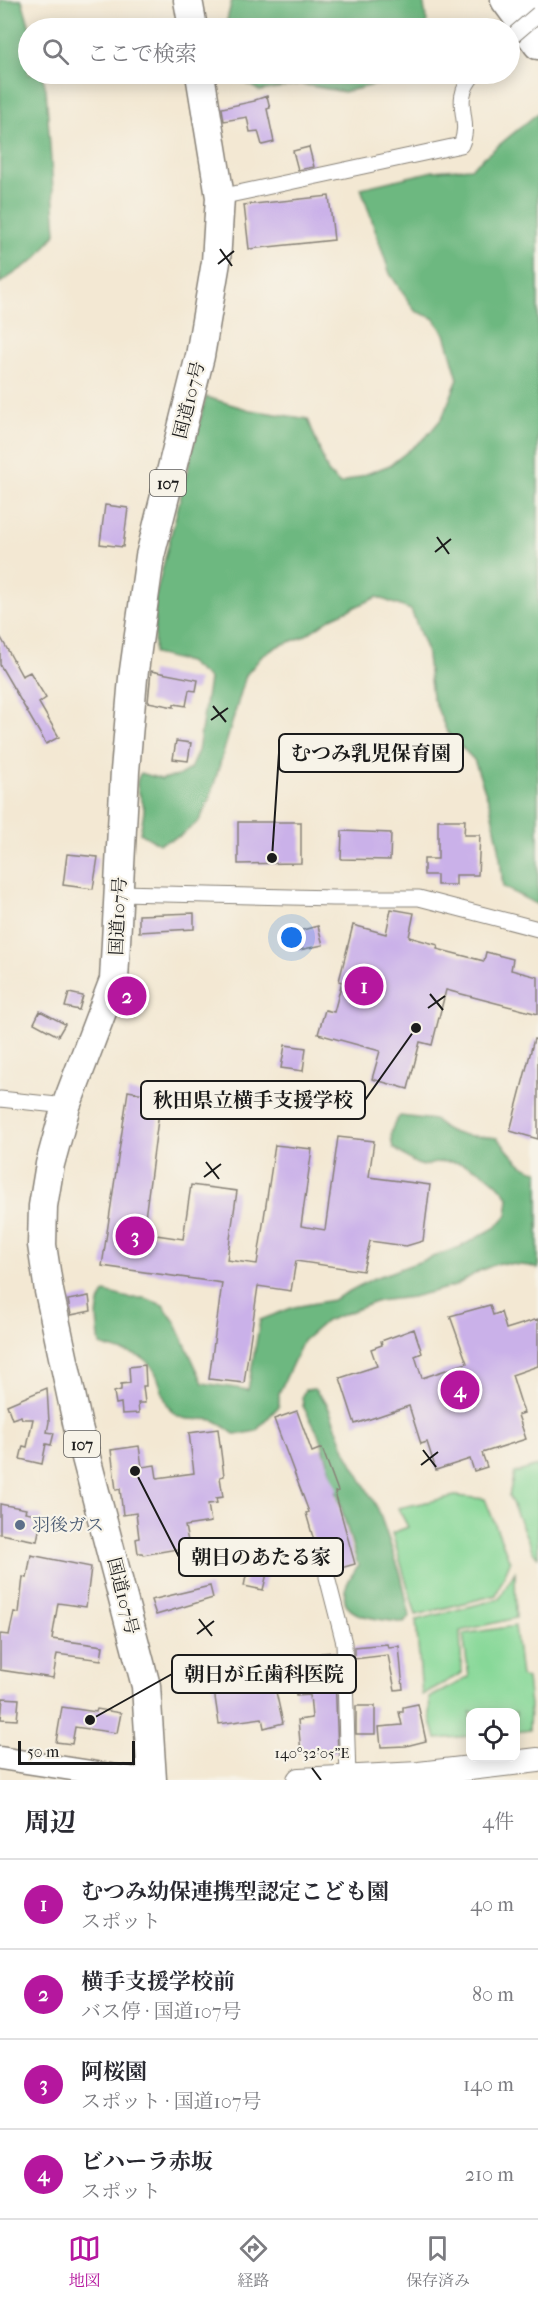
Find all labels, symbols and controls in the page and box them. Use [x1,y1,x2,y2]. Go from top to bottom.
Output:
search box [18,18,520,84]
icon: search [39,35,72,68]
text: ここで検索 [87,41,197,67]
street label: 国道107号 [170,359,209,441]
road number: 107 [150,470,186,496]
callout: むつみ乳児保育園 [279,734,463,772]
text: むつみ乳児保育園 [291,742,451,765]
street label: 国道107号 [106,876,131,956]
your location [277,923,306,952]
pin: 1 [344,964,384,1008]
pin: 2 [108,974,146,1018]
callout: 秋田県立横手支援学校 [141,1081,365,1119]
text: 秋田県立横手支援学校 [153,1089,353,1112]
pin: 3 [116,1214,154,1258]
pin: 4 [440,1368,480,1412]
road number: 107 [64,1431,100,1457]
place label: 羽後ガス [32,1515,104,1536]
marker: 羽後ガス [13,1518,27,1532]
callout: 朝日のあたる家 [179,1538,343,1576]
text: 朝日のあたる家 [191,1546,331,1569]
street label: 国道107号 [103,1555,142,1637]
callout: 朝日が丘歯科医院 [172,1655,356,1693]
text: 朝日が丘歯科医院 [184,1663,344,1686]
map controls [466,1708,520,1762]
button: locate [466,1708,520,1762]
scale bar [18,1738,135,1766]
text: 50 m [27,1742,59,1761]
text: 140°32'05"E [275,1744,349,1762]
text: 周辺 [24,1807,76,1838]
text: 4件 [482,1810,514,1833]
text: むつみ幼保連携型認定こども園 [81,1879,389,1905]
text: 1 [40,1893,47,1916]
text: 40 m [470,1893,514,1916]
text: スポット [81,1910,161,1933]
text: 横手支援学校前 [81,1969,235,1995]
text: 2 [38,1983,49,2006]
text: 80 m [472,1983,514,2006]
text: バス停 · 国道107号 [81,2000,241,2023]
text: 阿桜園 [81,2059,147,2085]
text: 3 [39,2073,48,2096]
text: 140 m [463,2073,514,2096]
text: スポット · 国道107号 [81,2090,261,2113]
text: ビハーラ赤坂 [81,2149,213,2175]
text: 4 [38,2163,49,2186]
text: 210 m [465,2163,514,2186]
text: スポット [81,2180,161,2203]
tab: 地図 [68,2232,101,2291]
tab: 経路 [237,2232,270,2291]
tab: 保存済み [406,2232,470,2291]

